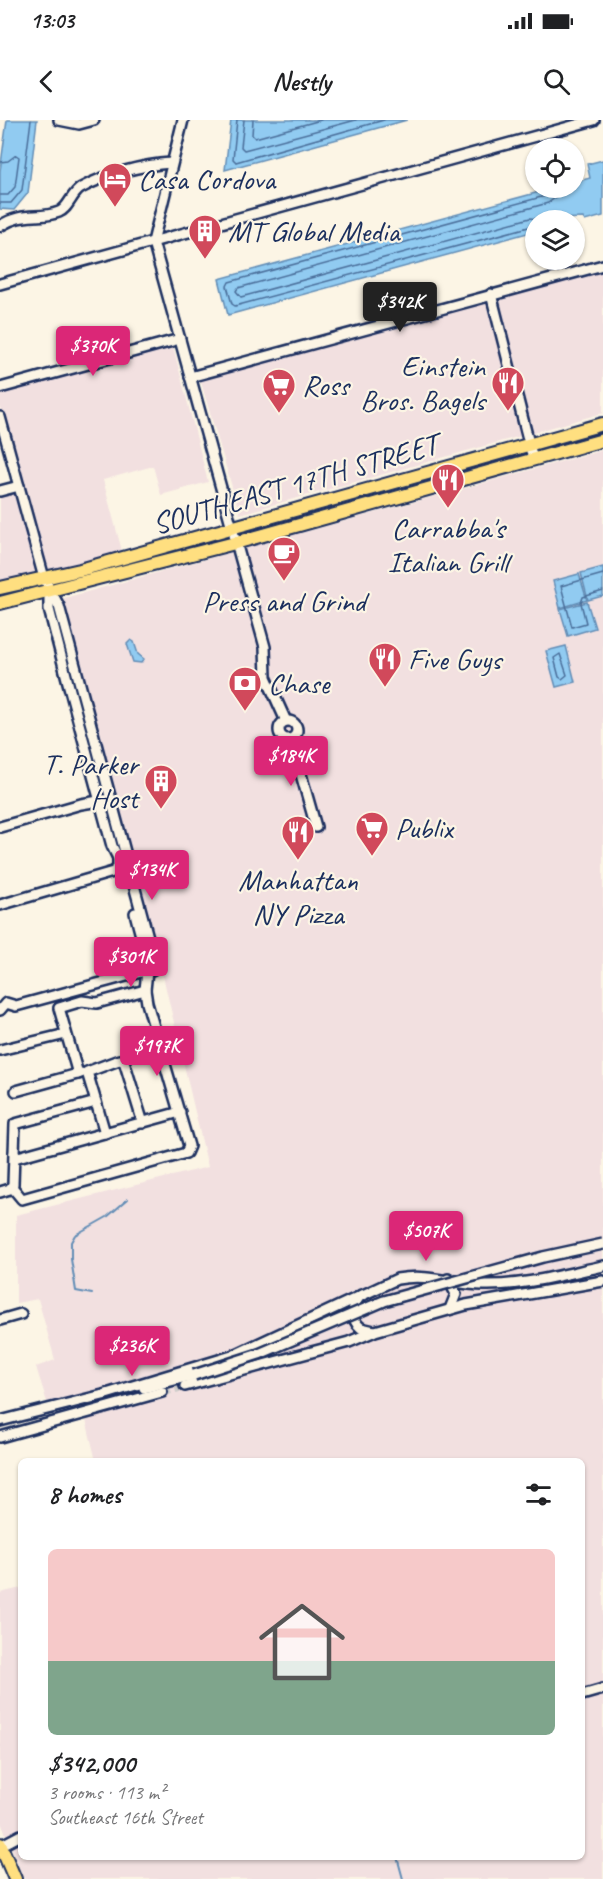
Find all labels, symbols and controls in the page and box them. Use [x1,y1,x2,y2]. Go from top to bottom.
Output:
text: 13:03 [30,7,74,35]
text: Nestly [272,64,331,98]
icon: back [30,65,63,98]
icon: search [540,65,573,98]
map controls [525,138,585,270]
button: locate [525,138,585,198]
place label: Casa Cordova [138,160,277,198]
hotel icon: Casa Cordova [97,161,133,208]
button: layers [525,210,585,270]
place label: MT Global Media [228,212,401,250]
building icon: MT Global Media [187,213,223,260]
pin: $342K [358,282,442,333]
text: $342K [377,289,423,314]
pin: $370K [51,326,135,377]
text: $370K [70,333,116,358]
place label: Einstein Bros. Bagels [360,347,488,419]
restaurant icon: Einstein Bros. Bagels [490,365,526,412]
place label: Ross [302,366,352,404]
supermarket icon: Ross [261,367,297,414]
street label: SOUTHEAST 17TH STREET [148,423,449,543]
restaurant icon: Carrabba's Italian Grill [430,462,466,509]
place label: Carrabba's Italian Grill [388,509,513,581]
cafe icon: Press and Grind [266,535,302,582]
place label: Press and Grind [202,582,370,620]
place label: Five Guys [408,640,504,678]
restaurant icon: Five Guys [367,641,403,688]
place label: Chase [268,664,331,702]
bank icon: Chase [227,665,263,712]
pin: $184K [249,736,333,787]
text: $184K [268,743,314,768]
place label: T. Parker Host [43,745,141,817]
building icon: T. Parker Host [143,763,179,810]
place label: Publix [395,809,456,847]
supermarket icon: Publix [354,810,390,857]
restaurant icon: Manhattan NY Pizza [280,814,316,861]
pin: $134K [110,850,194,901]
text: $134K [129,857,175,882]
place label: Manhattan NY Pizza [238,861,358,933]
pin: $301K [89,937,173,988]
text: $301K [108,944,154,969]
pin: $197K [115,1026,199,1077]
text: $197K [134,1033,180,1058]
pin: $507K [384,1211,468,1262]
text: $507K [403,1218,449,1243]
pin: $236K [90,1326,174,1377]
text: $236K [109,1333,155,1358]
text: 8 homes [48,1478,121,1511]
icon: filters [522,1478,555,1511]
icon: home [248,1588,356,1696]
text: $342,000 [48,1747,135,1780]
text: 3 rooms · 113 m² [48,1780,165,1805]
text: Southeast 16th Street [48,1805,203,1830]

